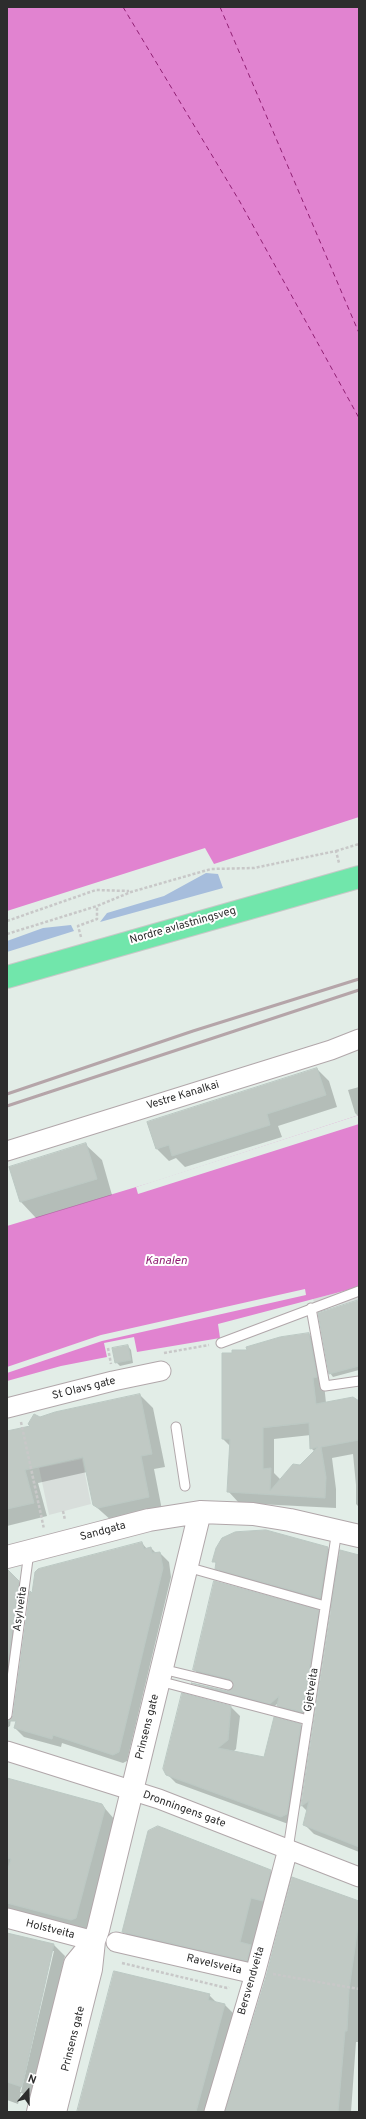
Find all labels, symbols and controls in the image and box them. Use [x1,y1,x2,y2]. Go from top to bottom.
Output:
street label: Nordre avlastningsveg [128,905,238,947]
street label: Vestre Kanalkai [145,1079,221,1113]
water label: Kanalen [145,1255,187,1269]
street label: St Olavs gate [51,1375,117,1403]
street label: Sandgata [79,1520,127,1544]
street label: Asylveita [11,1586,31,1632]
street label: Gjetveita [302,1667,322,1713]
street label: Prinsens gate [133,1693,163,1761]
street label: Dronningens gate [141,1789,227,1831]
street label: Holstveita [24,1918,76,1942]
street label: Bersvendveita [236,1945,268,2017]
street label: Ravelsveita [185,1952,243,1978]
street label: Prinsens gate [59,2005,89,2073]
north arrow [8,2071,48,2111]
text: N [26,2072,38,2088]

